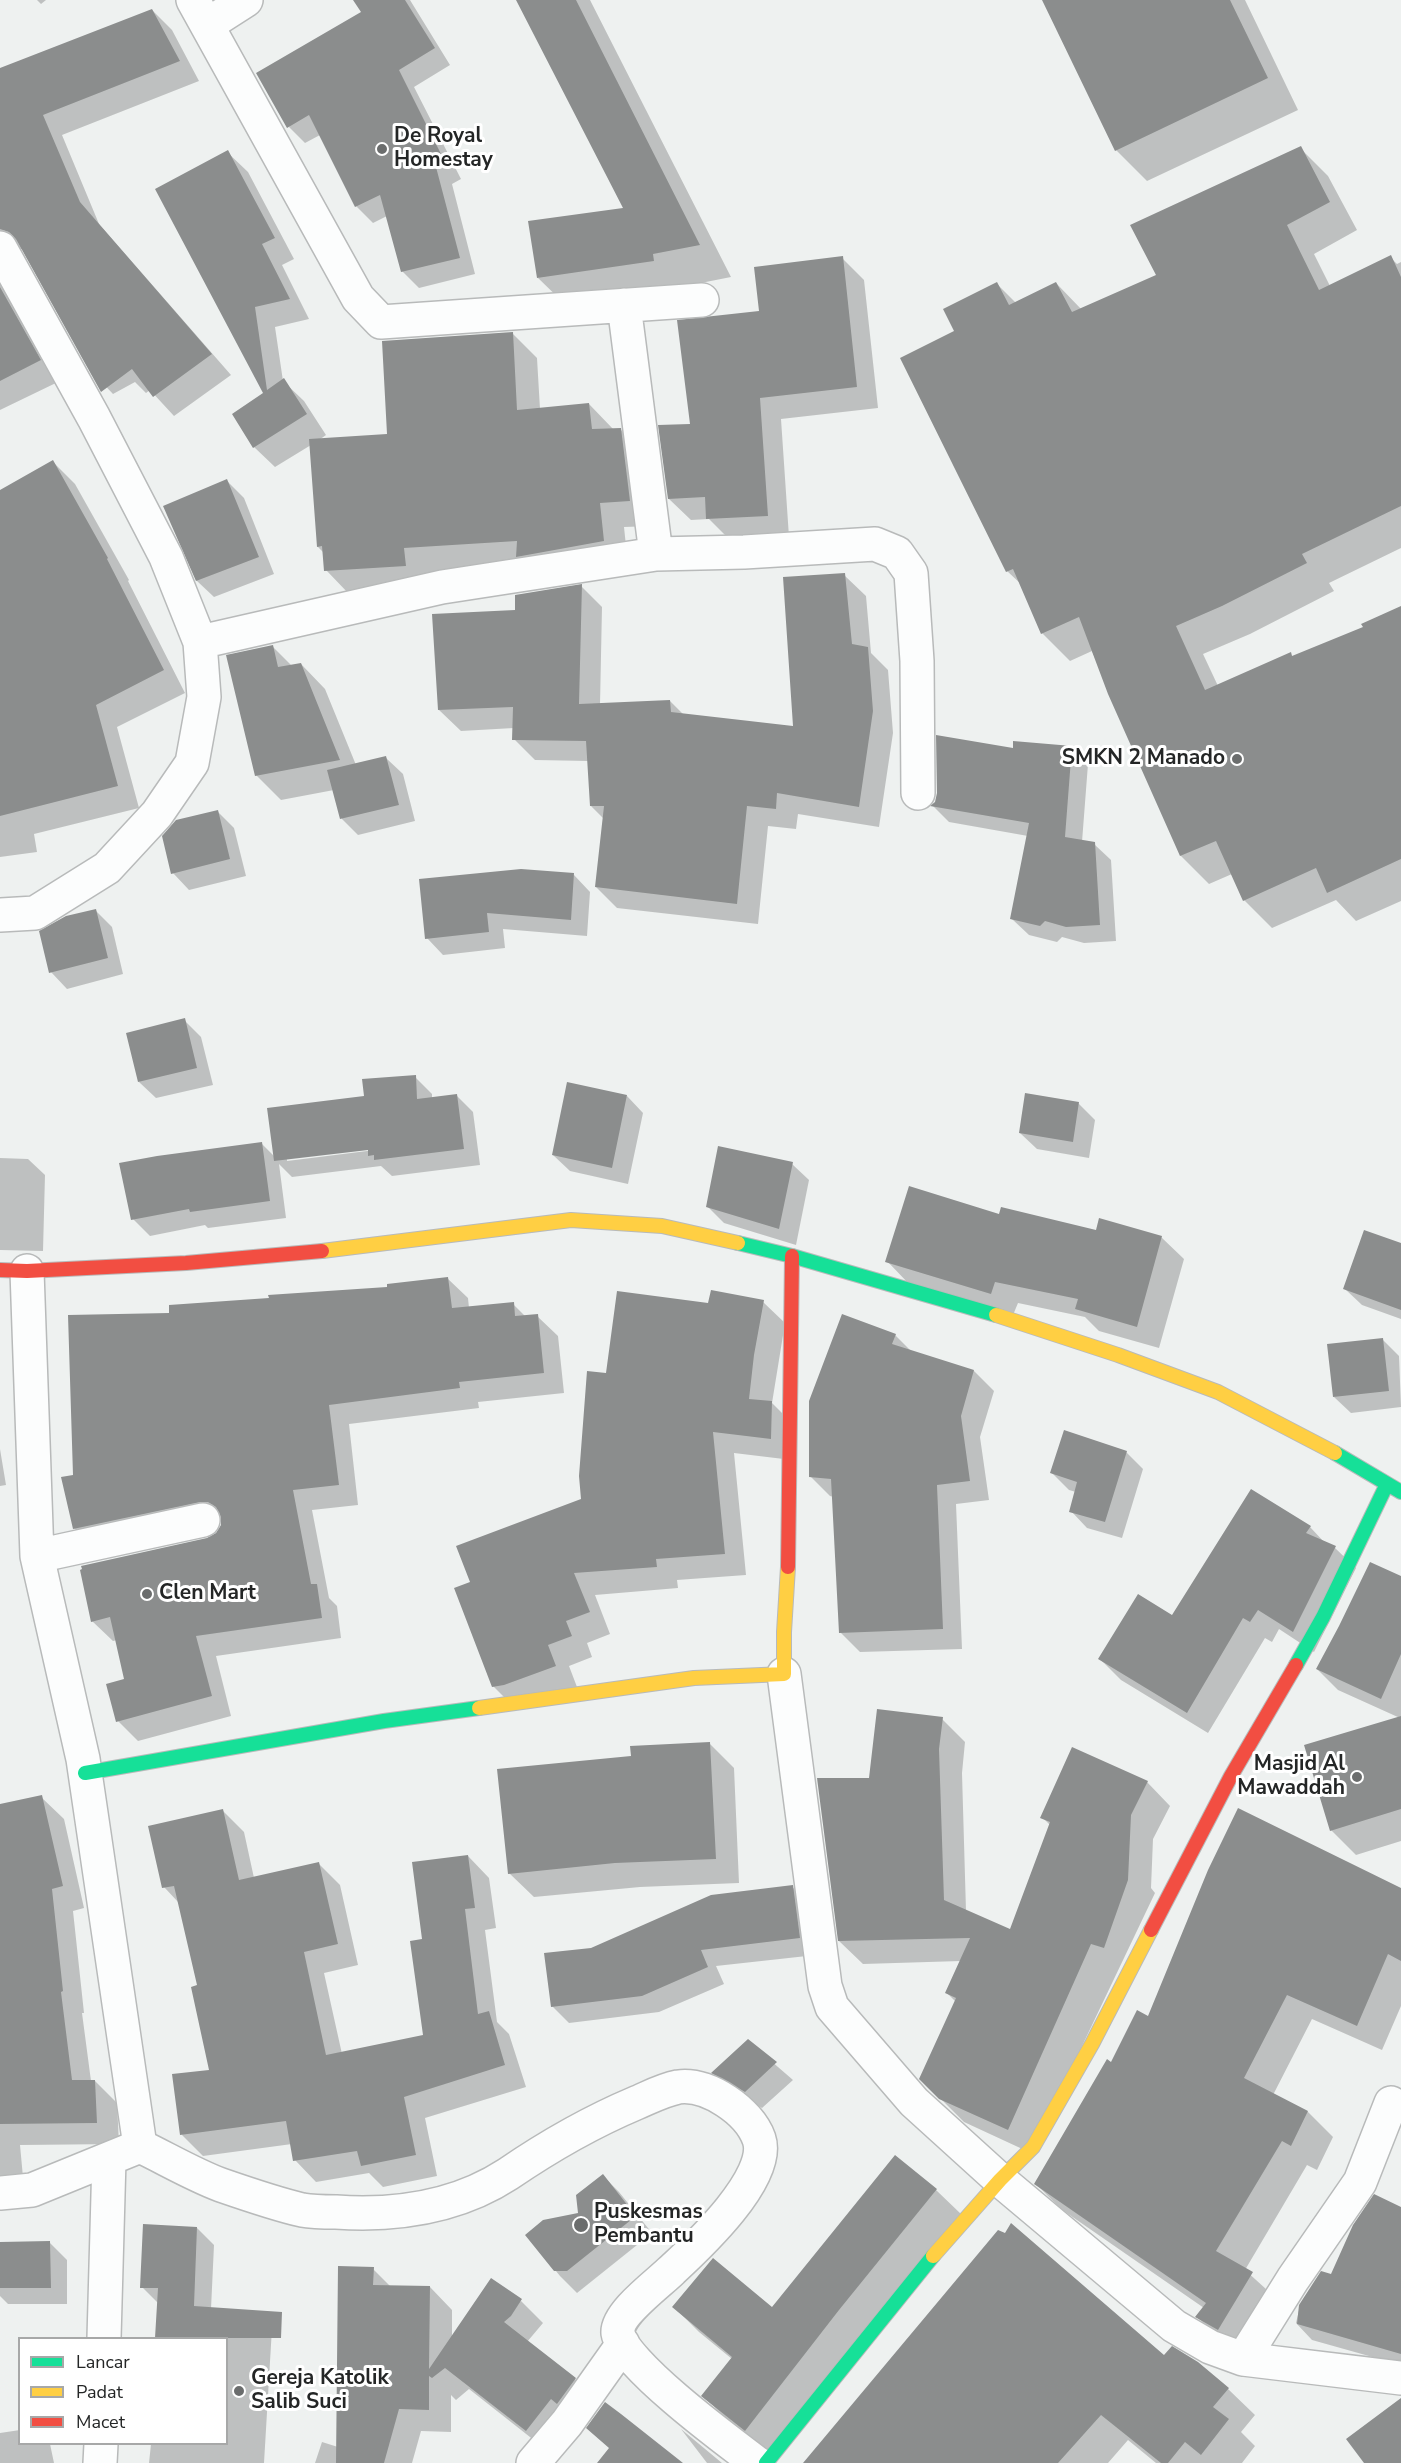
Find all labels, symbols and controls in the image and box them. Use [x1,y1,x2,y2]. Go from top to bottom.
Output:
place label: De Royal Homestay [394,124,493,174]
marker: De Royal Homestay [375,142,389,156]
place label: SMKN 2 Manado [1062,746,1225,772]
marker: SMKN 2 Manado [1230,752,1244,766]
place label: Clen Mart [159,1581,256,1607]
marker: Clen Mart [140,1587,154,1601]
place label: Masjid Al Mawaddah [1237,1752,1345,1802]
marker: Masjid Al Mawaddah [1350,1770,1364,1784]
place label: Puskesmas Pembantu [594,2200,703,2250]
marker: Puskesmas Pembantu [572,2216,590,2234]
legend [18,2337,228,2445]
text: Lancar [76,2350,130,2374]
place label: Gereja Katolik Salib Suci [251,2366,389,2416]
text: Padat [76,2380,123,2404]
marker: Gereja Katolik Salib Suci [232,2384,246,2398]
text: Macet [76,2410,125,2434]

